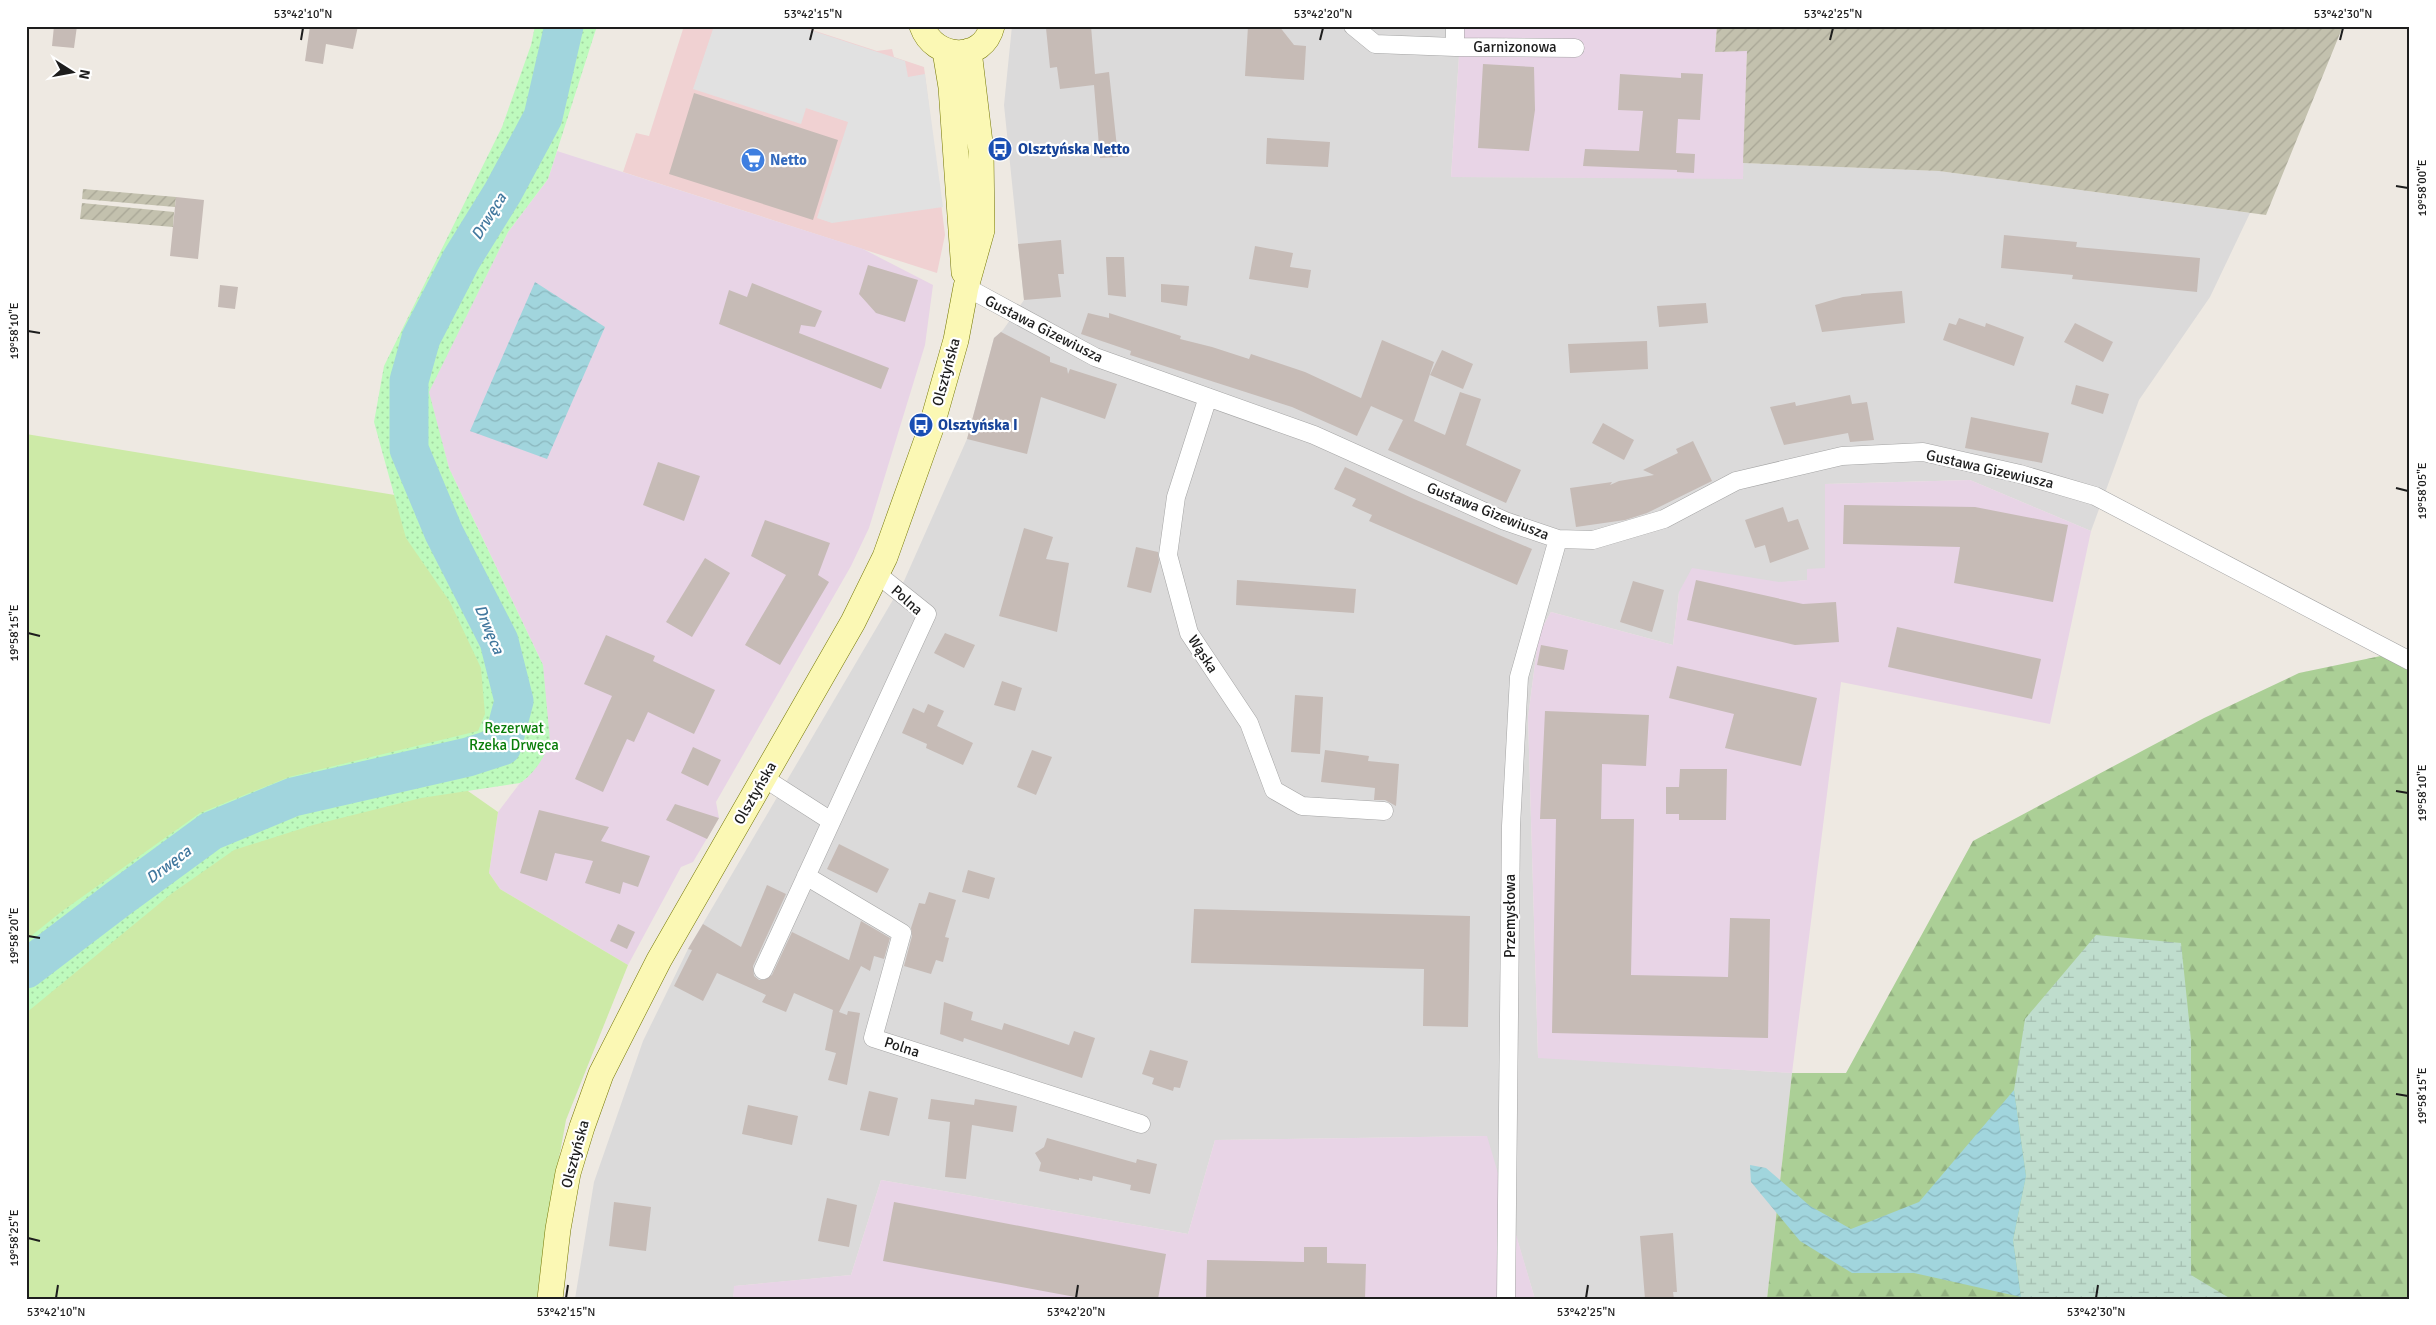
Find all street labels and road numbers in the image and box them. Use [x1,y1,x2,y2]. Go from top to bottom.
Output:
street label: Garnizonowa [1473,38,1557,56]
street label: Gustawa Gizewiusza [982,291,1106,367]
street label: Olsztyńska [928,336,964,408]
street label: Gustawa Gizewiusza [1924,446,2056,492]
street label: Gustawa Gizewiusza [1424,478,1552,544]
street label: Polna [888,581,926,619]
street label: Wąska [1184,632,1222,676]
street label: Olsztyńska [730,758,780,828]
street label: Przemysłowa [1501,874,1519,958]
street label: Polna [882,1033,922,1061]
street label: Olsztyńska [557,1118,593,1190]

